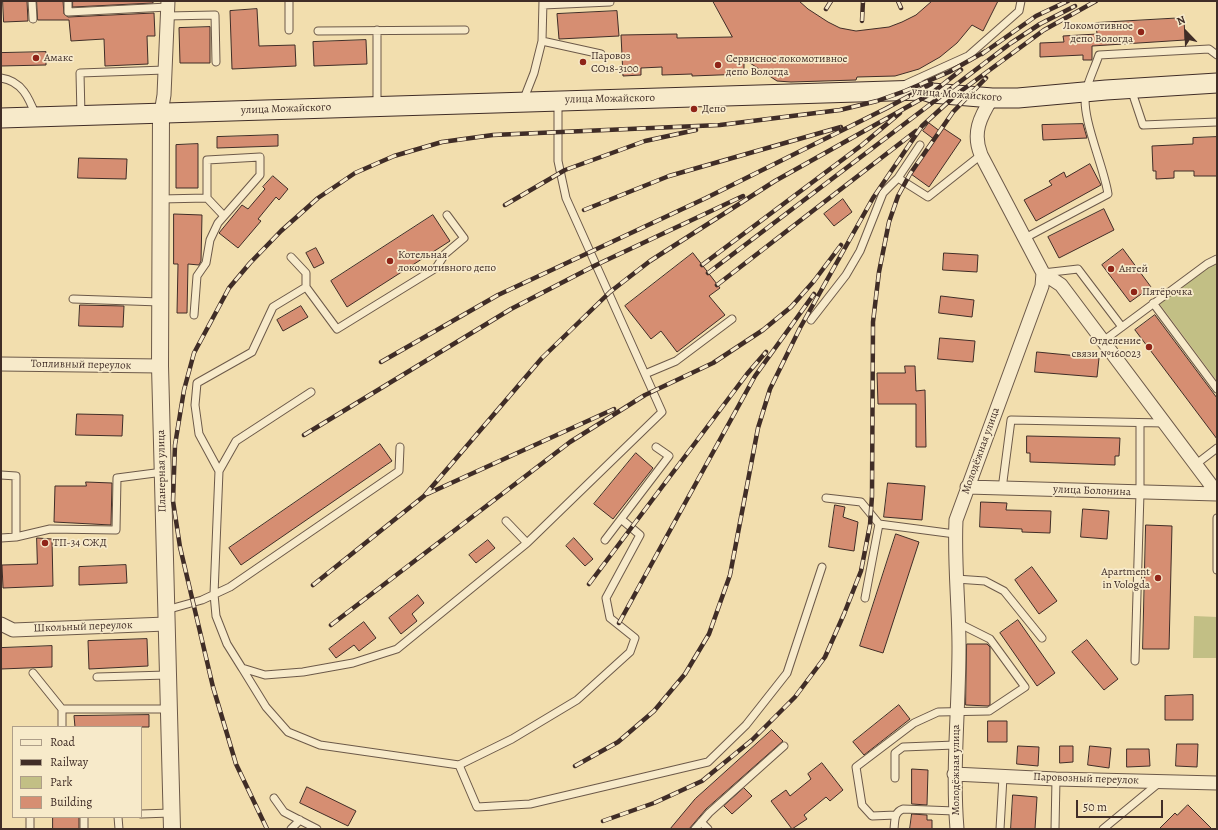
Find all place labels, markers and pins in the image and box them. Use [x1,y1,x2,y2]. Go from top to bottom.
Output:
place label: Локомотивное депо Вологда [1063,19,1133,45]
marker: Локомотивное депо Вологда [1136,27,1146,37]
place label: Паровоз СО18-3100 [591,49,639,75]
place label: Амакс [44,51,73,65]
place label: Сервисное локомотивное депо Вологда [726,52,848,78]
marker: Амакс [31,53,41,63]
marker: Паровоз СО18-3100 [578,57,588,67]
marker: Сервисное локомотивное депо Вологда [713,60,723,70]
place label: Депо [702,102,726,116]
marker: Депо [689,104,699,114]
place label: Котельная локомотивного депо [398,248,496,274]
marker: Котельная локомотивного депо [385,256,395,266]
place label: Антей [1119,262,1148,276]
marker: Антей [1106,264,1116,274]
place label: Пятёрочка [1142,285,1192,299]
marker: Пятёрочка [1129,287,1139,297]
place label: Отделение связи №160023 [1072,334,1141,360]
marker: Отделение связи №160023 [1144,342,1154,352]
place label: ТП-34 СЖД [53,536,107,550]
marker: ТП-34 СЖД [40,538,50,548]
place label: Apartment in Vologda [1101,565,1150,591]
marker: Apartment in Vologda [1153,573,1163,583]

